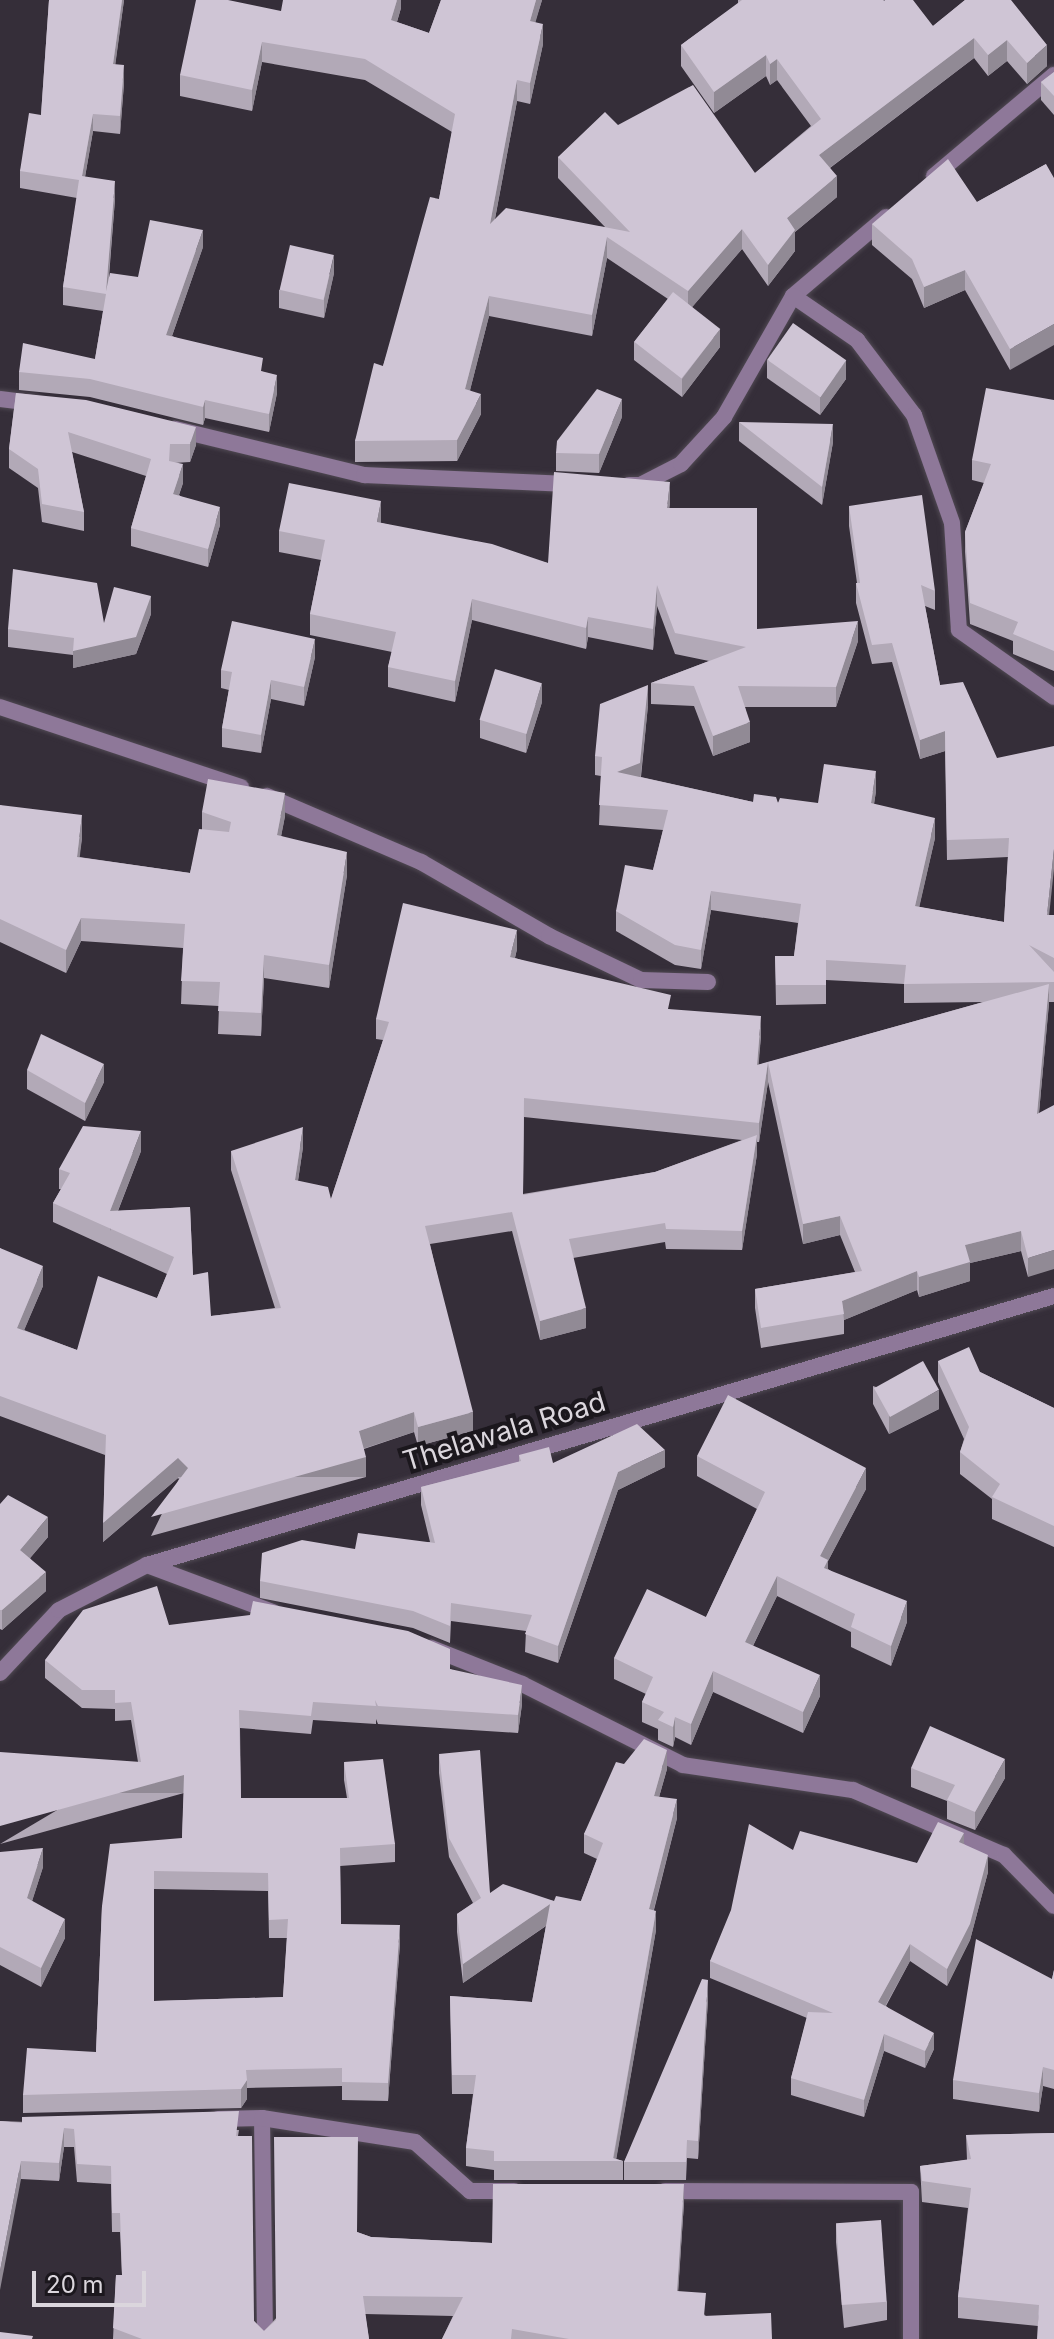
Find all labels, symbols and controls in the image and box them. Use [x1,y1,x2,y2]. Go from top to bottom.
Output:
street label: Thelawala Road [399,1384,609,1478]
scale bar [36,2255,150,2305]
text: 20 m [46,2270,104,2299]

